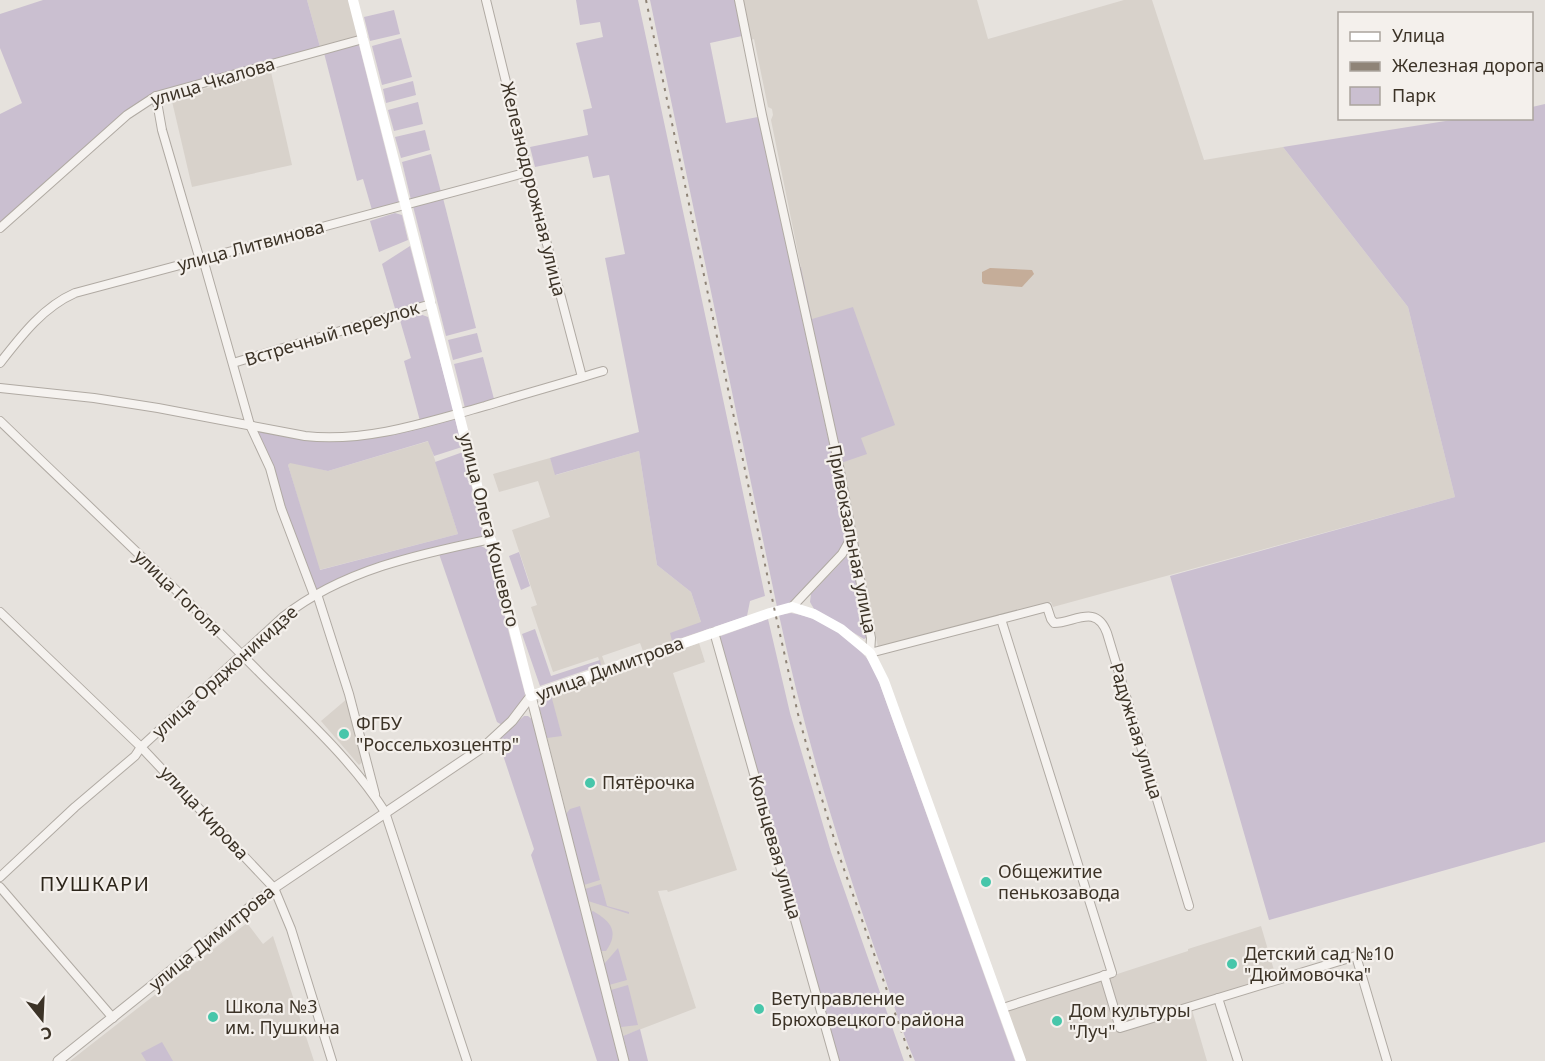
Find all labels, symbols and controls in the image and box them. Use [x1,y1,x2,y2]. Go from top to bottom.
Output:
legend [1338,12,1533,120]
text: Улица [1392,23,1445,47]
street label: улица Чкалова [148,51,278,111]
text: Железная дорога [1392,53,1544,77]
street label: Железнодорожная улица [496,79,572,299]
text: Парк [1392,83,1436,107]
street label: улица Литвинова [175,214,327,276]
street label: Встречный переулок [242,295,422,371]
street label: улица Олега Кошевого [454,430,526,629]
street label: Привокзальная улица [823,442,883,635]
street label: улица Гоголя [129,544,228,641]
street label: улица Орджоникидзе [147,599,302,743]
street label: улица Димитрова [533,630,687,706]
street label: Радужная улица [1105,660,1169,802]
place label: ФГБУ "Россельхозцентр" [356,711,519,756]
marker: ФГБУ "Россельхозцентр" [337,727,351,741]
street label: улица Кирова [155,760,254,864]
place label: Пятёрочка [602,770,695,794]
street label: Кольцевая улица [744,772,808,922]
marker: Пятёрочка [583,776,597,790]
place label: Общежитие пенькозавода [998,859,1120,904]
district label: ПУШКАРИ [40,870,150,897]
marker: Общежитие пенькозавода [979,875,993,889]
street label: улица Димитрова [144,879,279,995]
place label: Детский сад №10 "Дюймовочка" [1244,941,1394,986]
marker: Детский сад №10 "Дюймовочка" [1225,957,1239,971]
place label: Ветуправление Брюховецкого района [771,986,964,1031]
north arrow [12,989,72,1049]
place label: Школа №3 им. Пушкина [225,994,340,1039]
place label: Дом культуры "Луч" [1069,998,1191,1043]
marker: Ветуправление Брюховецкого района [752,1002,766,1016]
marker: Школа №3 им. Пушкина [206,1010,220,1024]
marker: Дом культуры "Луч" [1050,1014,1064,1028]
text: С [38,1021,55,1045]

